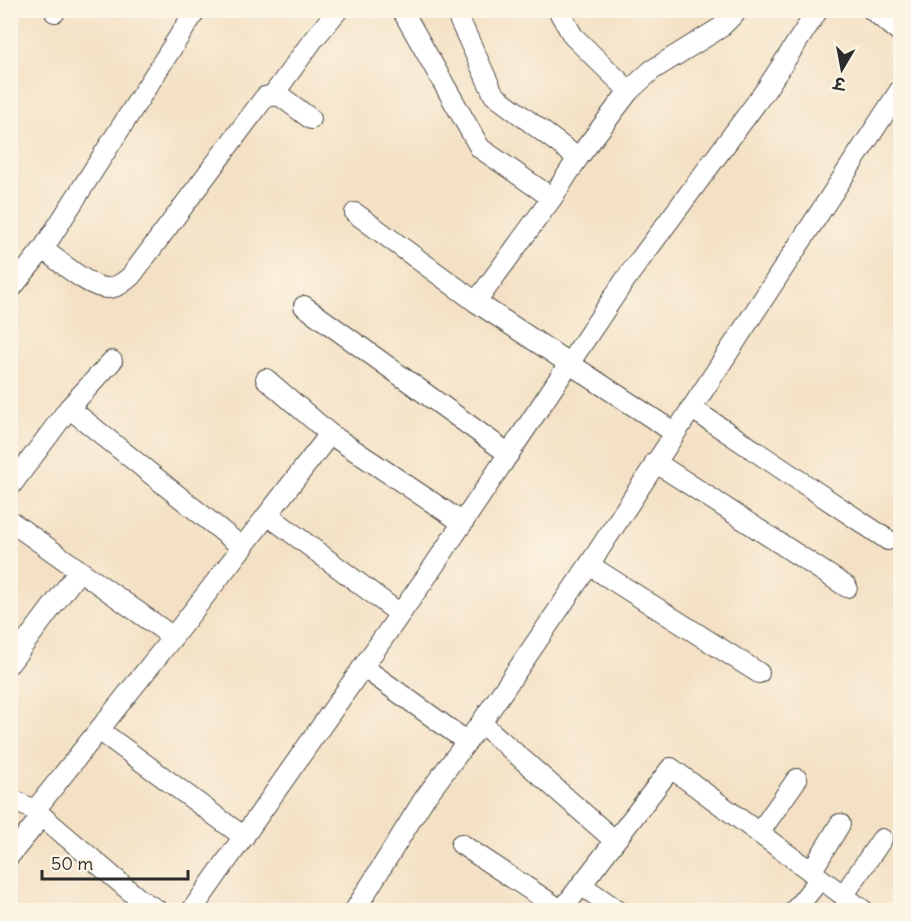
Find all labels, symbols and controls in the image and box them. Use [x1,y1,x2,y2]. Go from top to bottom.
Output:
north arrow [812,39,872,99]
text: उ [831,73,848,95]
scale bar [42,843,188,881]
text: 50 m [51,852,93,875]

